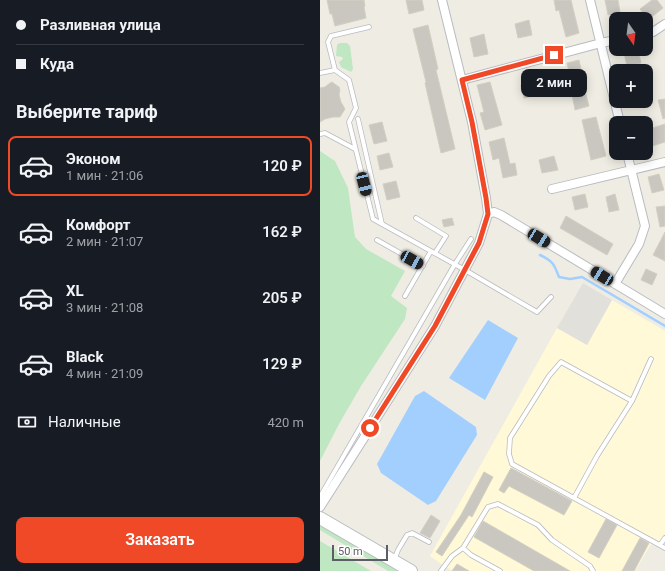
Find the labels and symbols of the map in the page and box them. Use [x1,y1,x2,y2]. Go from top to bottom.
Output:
north arrow [609,12,653,56]
route end [545,46,563,64]
callout: 2 мин [521,69,587,97]
car [355,171,373,197]
car [526,227,552,249]
car [399,249,425,271]
car [589,265,615,287]
route start [361,419,379,437]
scale bar [332,543,388,562]

